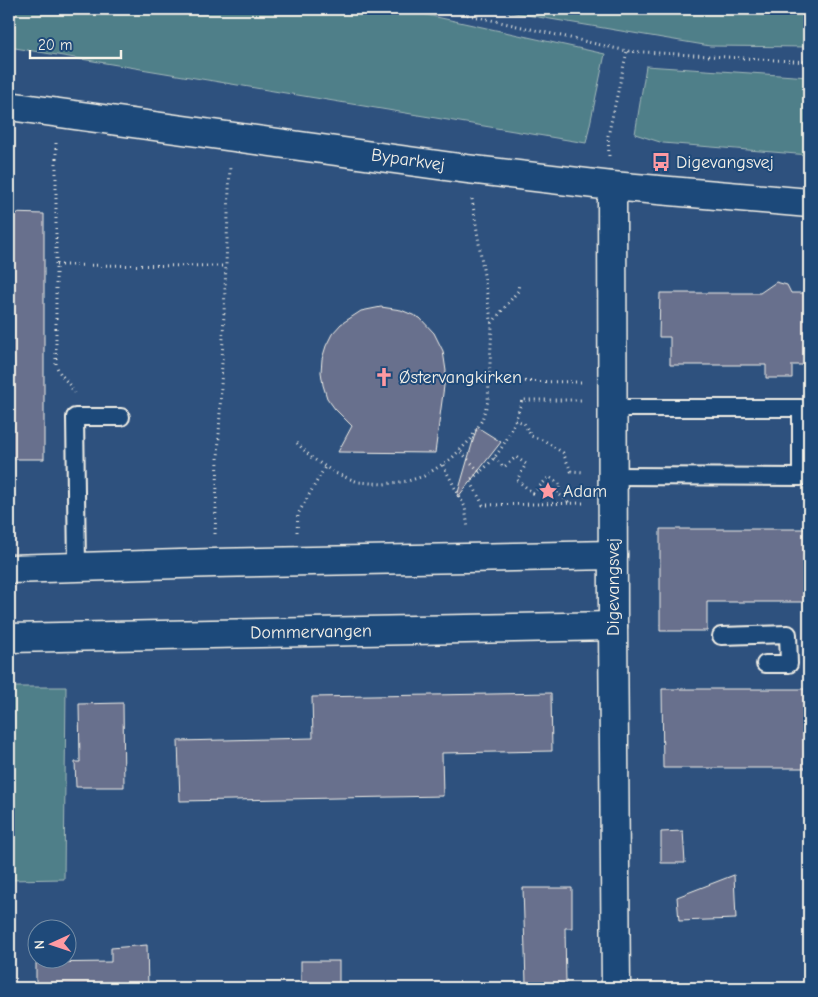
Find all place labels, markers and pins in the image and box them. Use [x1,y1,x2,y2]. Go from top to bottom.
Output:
bus stop icon: Digevangsvej [650,151,672,173]
place label: Digevangsvej [676,152,774,173]
church icon: Østervangkirken [373,366,395,388]
place label: Østervangkirken [399,367,522,388]
place icon: Adam [537,480,559,502]
place label: Adam [563,481,607,502]

